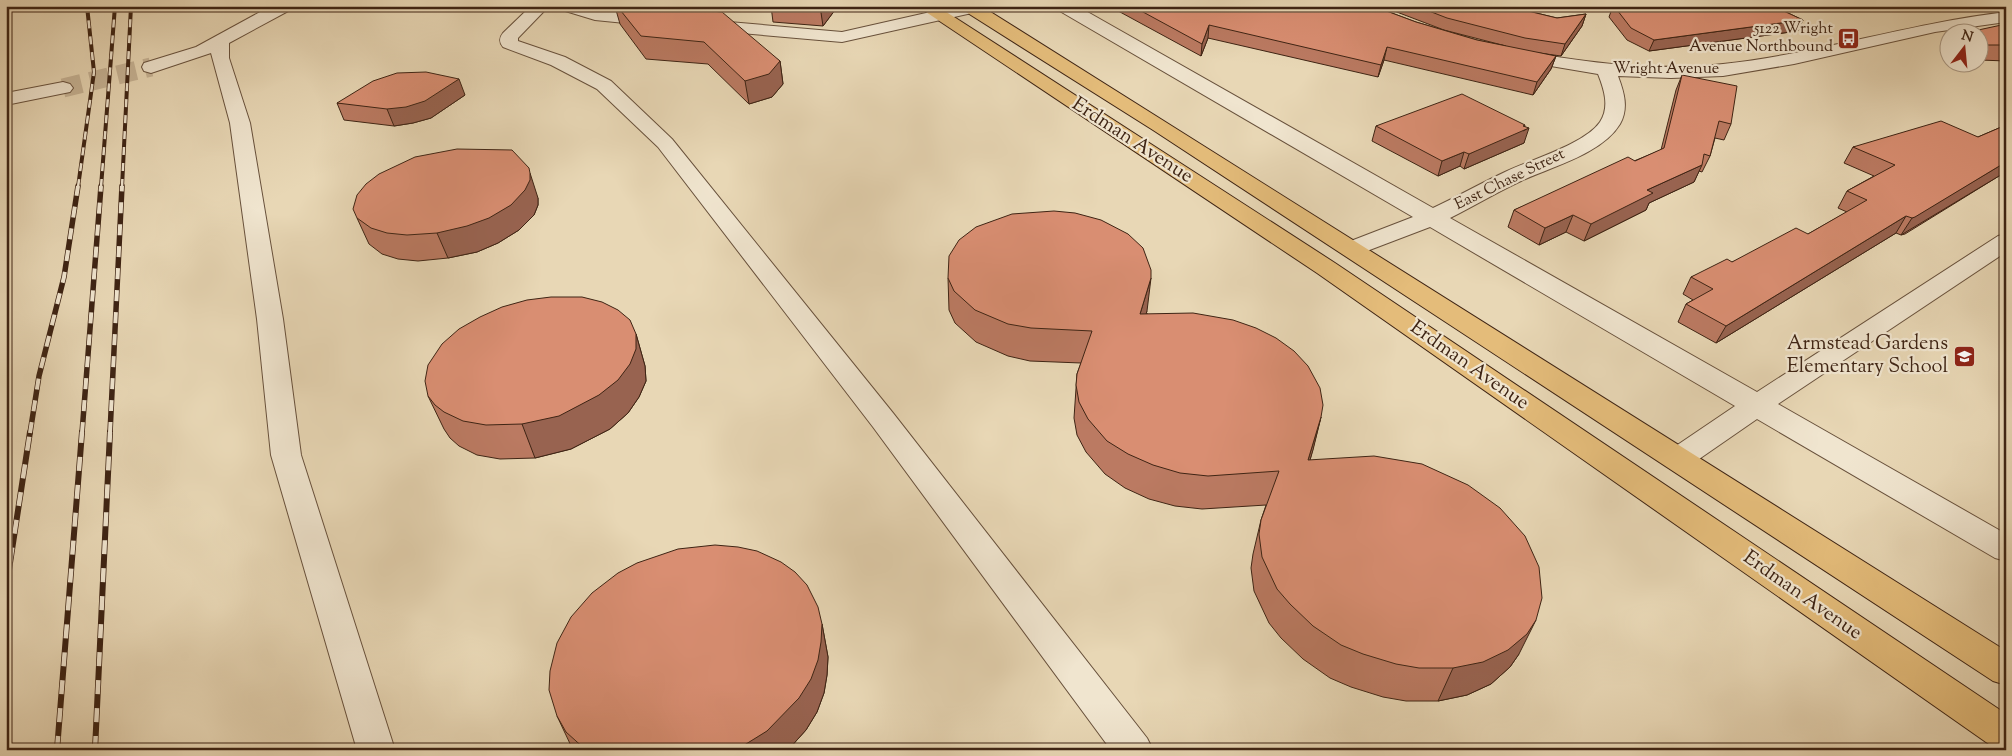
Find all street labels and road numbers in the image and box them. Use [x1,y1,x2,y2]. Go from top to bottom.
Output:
street label: Wright Avenue [1613,58,1719,81]
street label: Erdman Avenue [1066,91,1198,191]
street label: East Chase Street [1451,143,1570,217]
street label: Erdman Avenue [1404,314,1534,418]
street label: Erdman Avenue [1737,544,1867,648]

